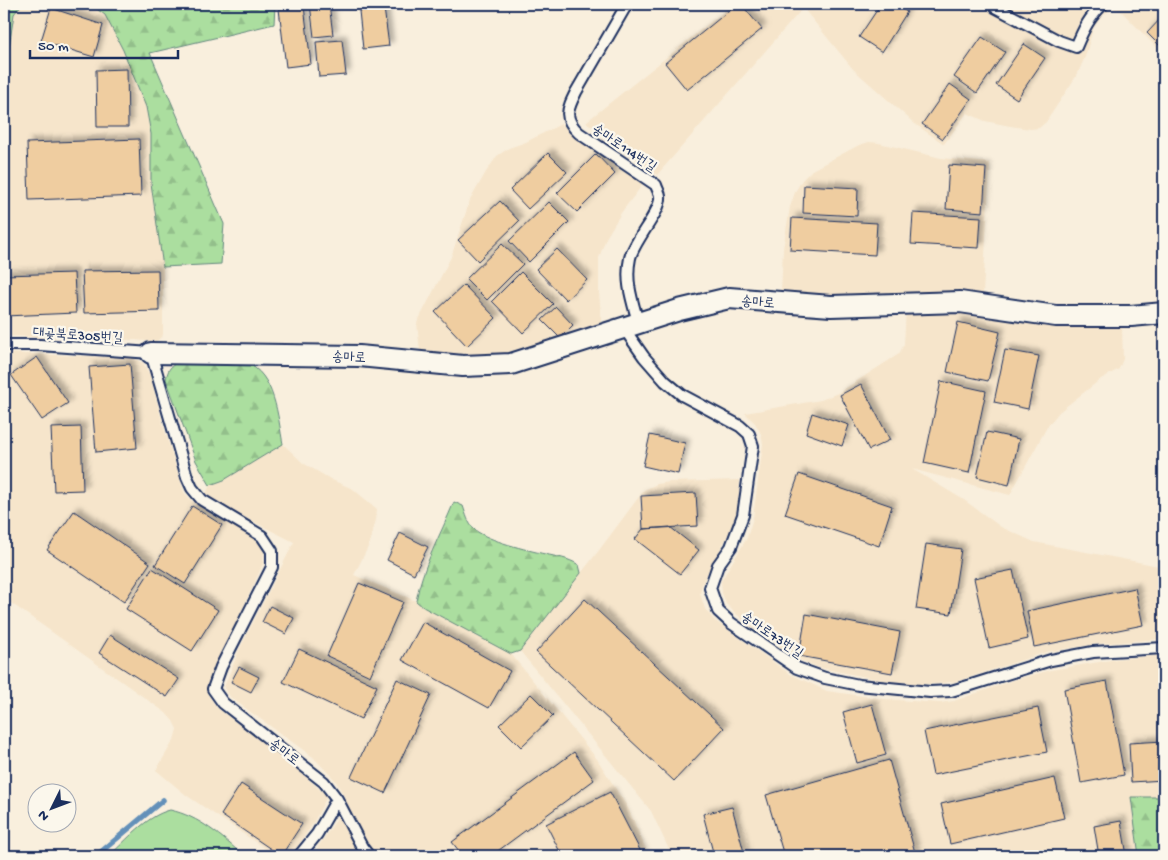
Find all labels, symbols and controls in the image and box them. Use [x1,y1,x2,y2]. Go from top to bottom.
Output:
scale bar [30,28,178,60]
text: 50 m [38,38,69,56]
street label: 송마로114번길 [588,121,660,177]
street label: 송마로 [740,294,775,313]
street label: 대곶북로305번길 [32,325,124,348]
street label: 송마로 [332,349,366,368]
street label: 송마로73번길 [737,609,806,663]
street label: 송마로 [265,736,302,770]
north arrow [28,782,78,832]
text: N [35,806,54,824]

